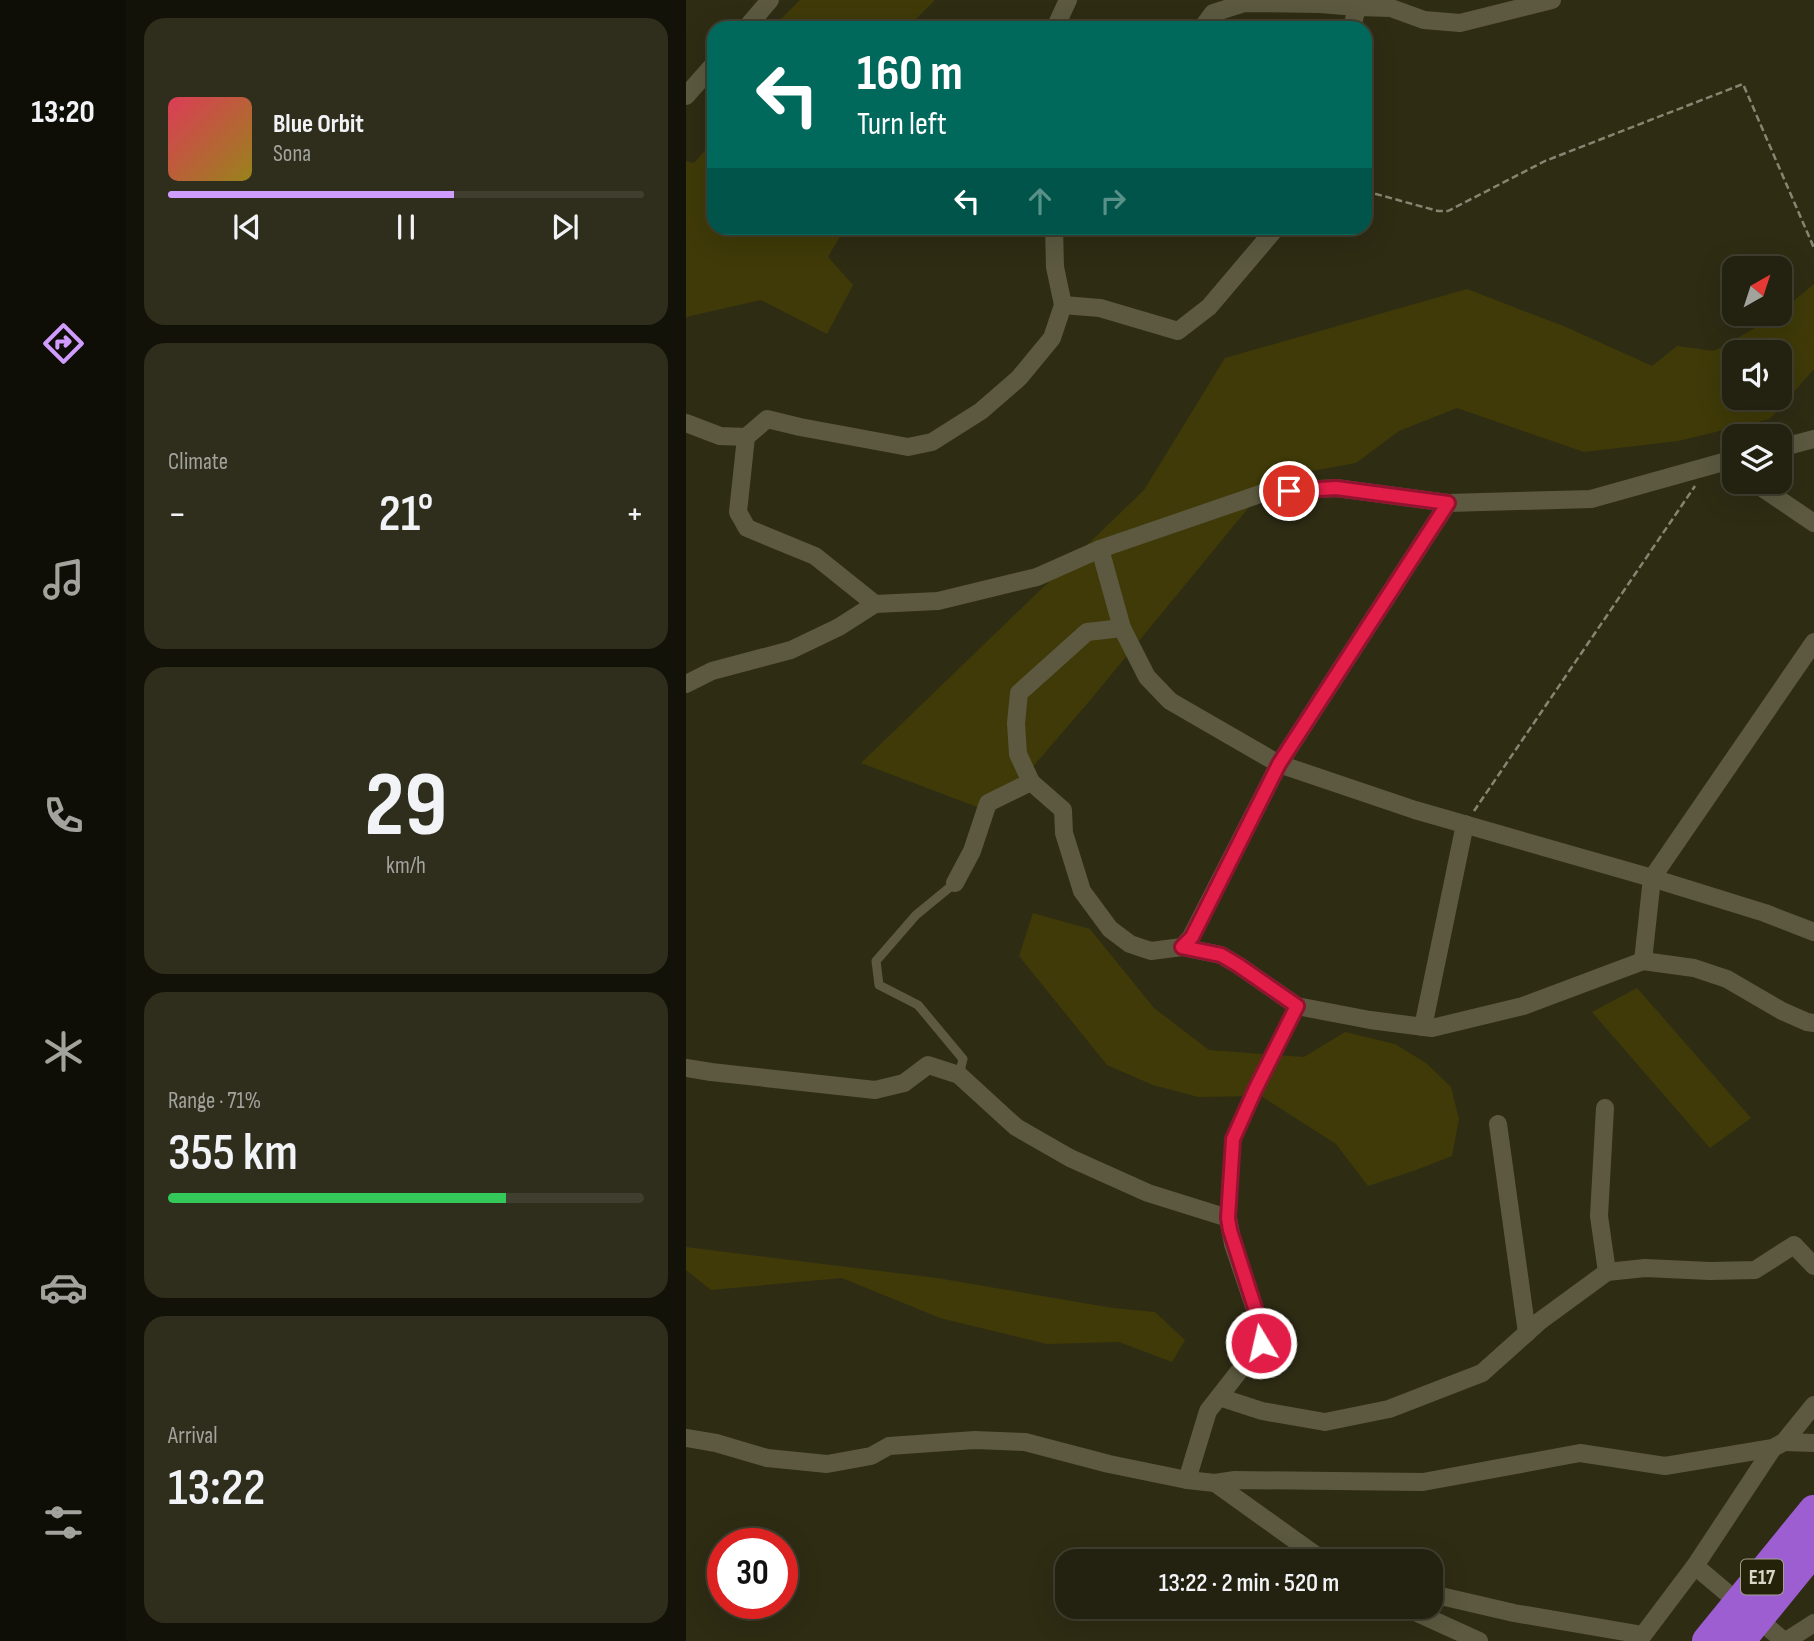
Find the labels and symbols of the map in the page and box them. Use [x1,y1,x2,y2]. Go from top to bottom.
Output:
north arrow [1722,256,1792,326]
pin [1259,461,1319,521]
position arrow [1224,1306,1298,1380]
speed limit sign: 30 [707,1528,798,1619]
road number: E17 [1741,1560,1783,1594]

